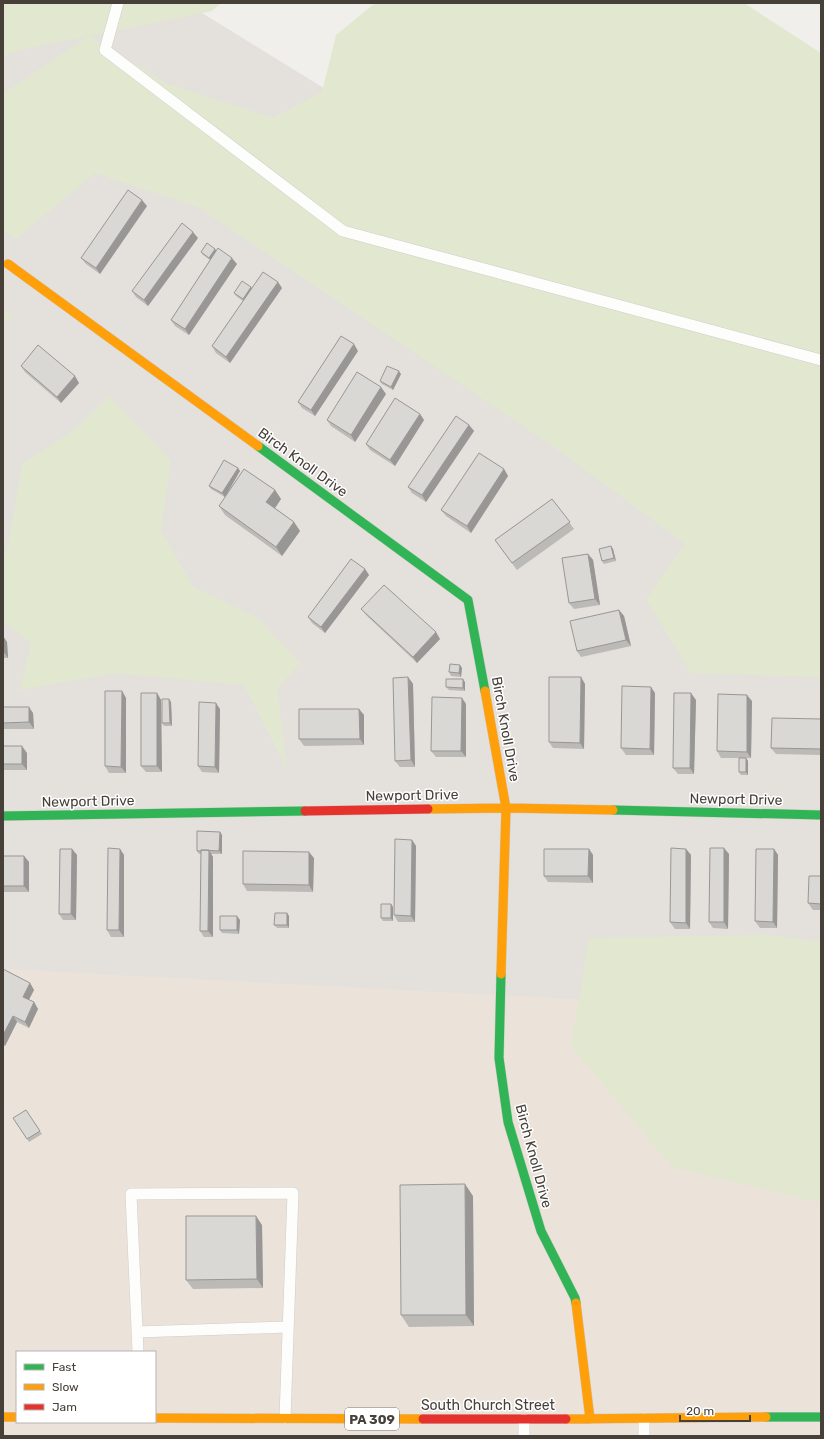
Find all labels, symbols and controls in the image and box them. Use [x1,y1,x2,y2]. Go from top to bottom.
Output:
street label: Birch Knoll Drive [255,424,351,501]
street label: Birch Knoll Drive [488,675,523,783]
street label: Newport Drive [365,786,459,805]
street label: Newport Drive [689,790,783,809]
street label: Newport Drive [41,792,135,811]
street label: Birch Knoll Drive [512,1103,556,1210]
legend [16,1351,156,1423]
text: Fast [52,1360,76,1374]
text: Slow [52,1380,79,1394]
street label: South Church Street [421,1397,556,1414]
scale bar [680,1397,750,1423]
text: Jam [52,1400,77,1414]
text: 20 m [686,1404,714,1418]
road number: PA 309 [345,1408,399,1430]

